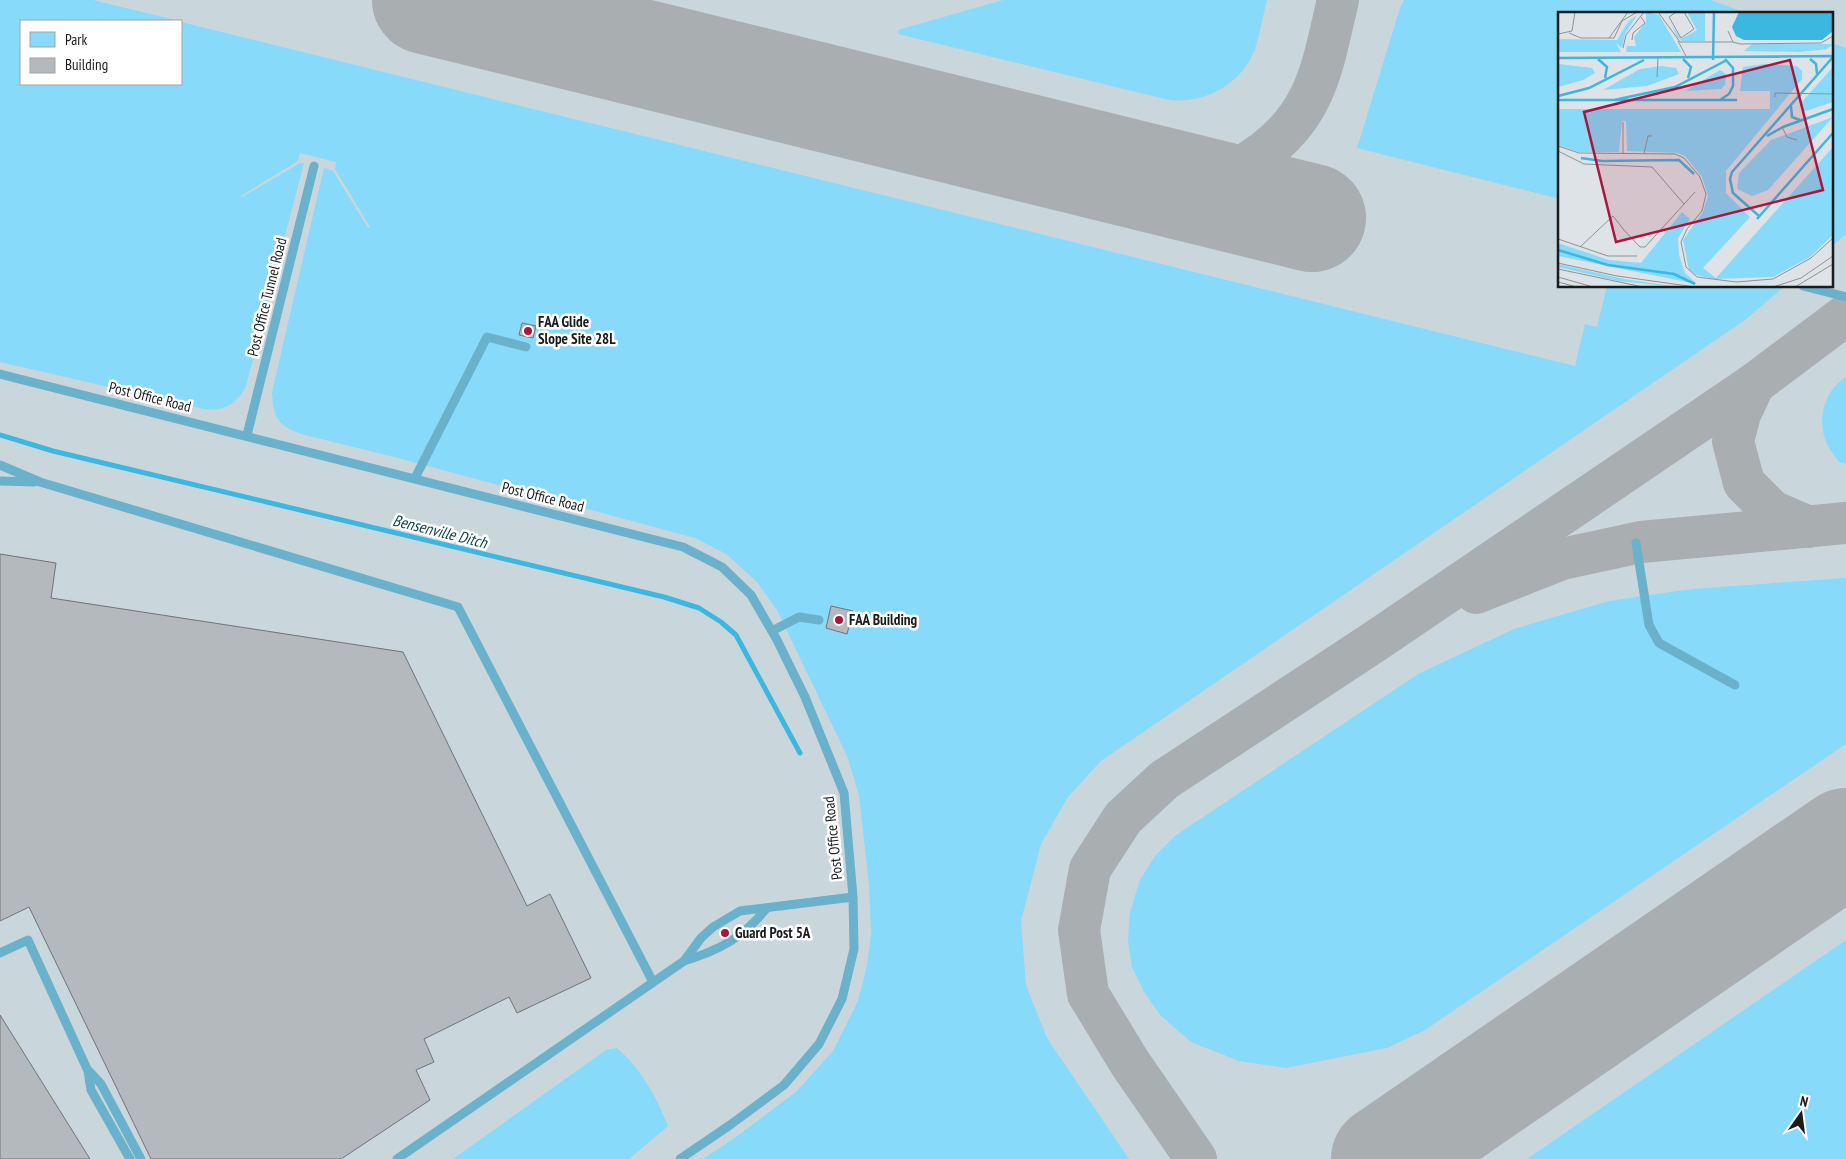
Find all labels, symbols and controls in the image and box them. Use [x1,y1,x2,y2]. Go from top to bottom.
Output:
inset map [1558,12,1834,288]
legend [20,20,182,85]
text: Park [65,30,87,49]
text: Building [65,55,108,74]
street label: Post Office Tunnel Road [243,236,290,358]
place label: FAA Glide Slope Site 28L [538,312,616,348]
marker: FAA Glide Slope Site 28L [522,325,534,337]
street label: Post Office Road [107,377,193,416]
street label: Post Office Road [500,477,586,516]
water label: Bensenville Ditch [391,510,490,553]
place label: FAA Building [849,610,918,629]
marker: FAA Building [833,614,845,626]
street label: Post Office Road [819,795,846,881]
place label: Guard Post 5A [735,923,811,942]
marker: Guard Post 5A [719,927,731,939]
north arrow [1776,1089,1826,1139]
text: N [1798,1092,1810,1111]

